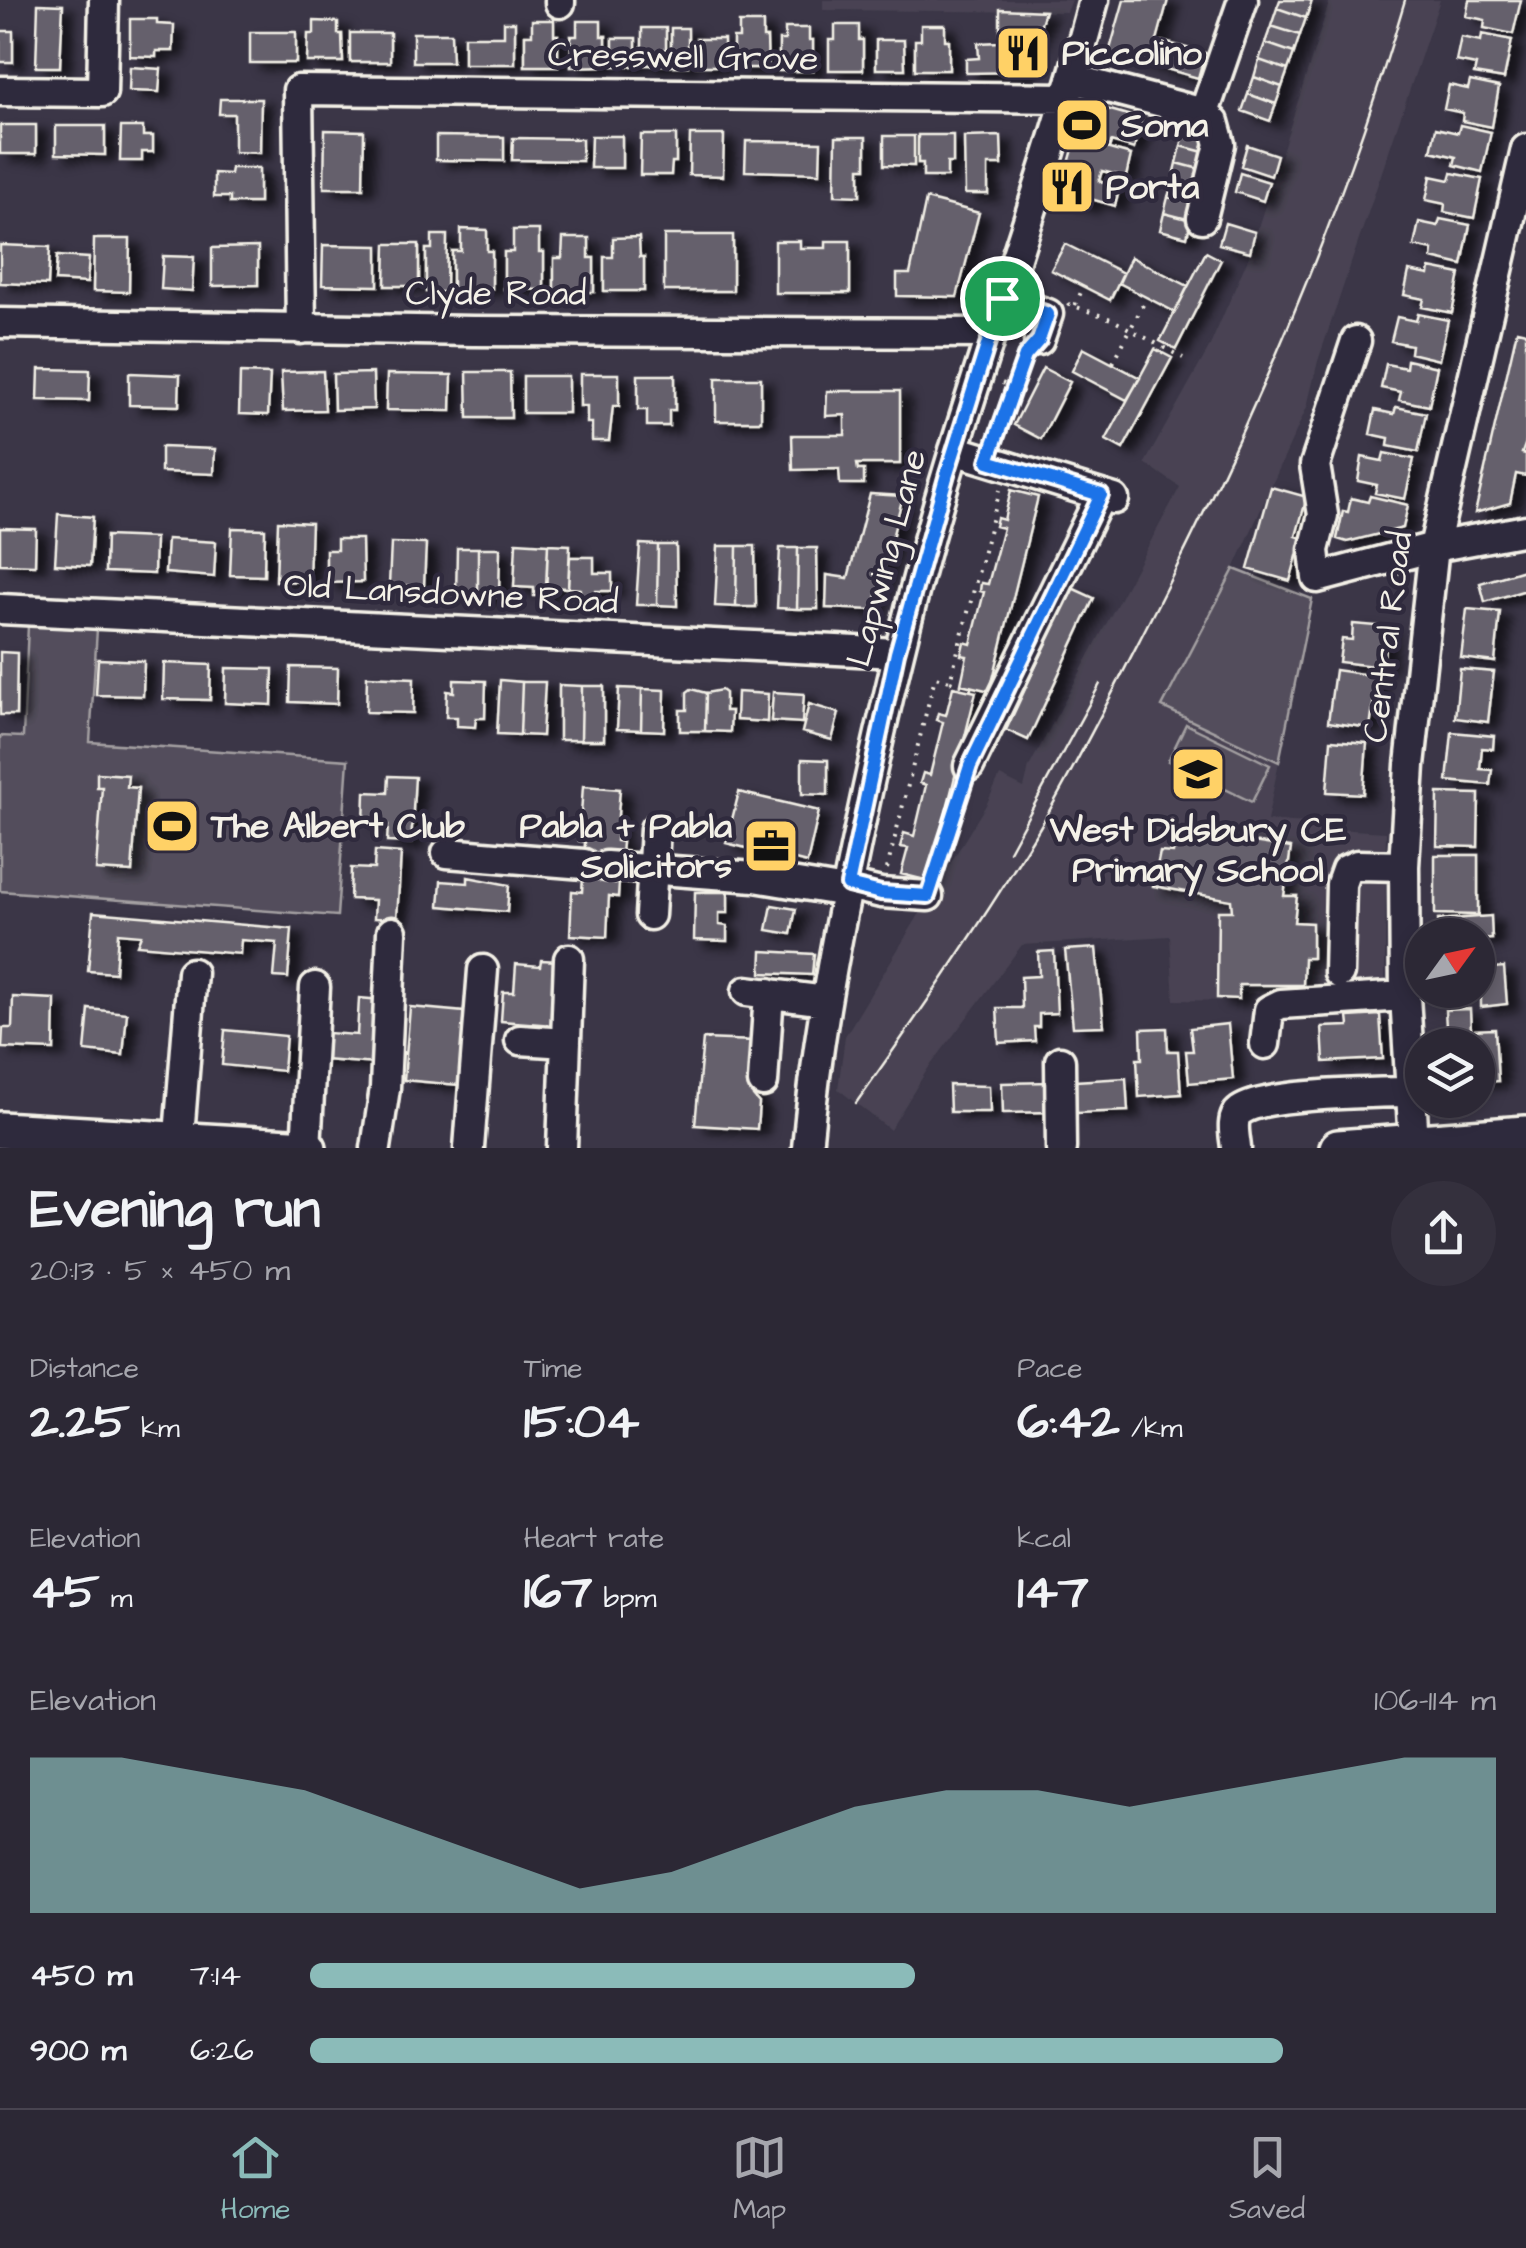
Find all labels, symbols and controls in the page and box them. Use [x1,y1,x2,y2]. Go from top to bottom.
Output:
restaurant icon: Piccolino [993,23,1053,83]
place label: Piccolino [1062,29,1202,78]
street label: Cresswell Grove [547,30,819,84]
sports icon: Soma [1052,95,1112,155]
place label: Soma [1120,101,1208,150]
restaurant icon: Porta [1037,157,1097,217]
place label: Porta [1106,163,1199,212]
pin [960,256,1045,341]
street label: Clyde Road [406,269,586,319]
icon: arrive [975,271,1030,326]
street label: Lapwing Lane [834,444,941,673]
street label: Central Road [1351,529,1425,745]
street label: Old Lansdowne Road [283,561,620,627]
school or university icon: West Didsbury CE Primary School [1168,744,1228,804]
sports icon: The Albert Club [142,796,202,856]
place label: The Albert Club [210,802,465,851]
place label: Pabla + Pabla Solicitors [519,802,732,891]
place label: West Didsbury CE Primary School [1049,806,1347,897]
office icon: Pabla + Pabla Solicitors [741,816,801,876]
north arrow [1405,918,1495,1008]
map controls [1405,918,1495,1118]
button: layers [1405,1028,1495,1118]
text: Evening run [30,1172,320,1248]
button: share [1391,1181,1496,1286]
text: 20:13 · 5 × 450 m [30,1248,290,1293]
text: Distance [30,1349,139,1388]
text: Time [524,1349,582,1388]
text: Pace [1017,1349,1082,1388]
text: 2.25 [30,1388,130,1457]
text: 15:04 [524,1388,639,1457]
text: 6:42 [1017,1388,1120,1457]
text: km [130,1409,180,1448]
text: /km [1120,1409,1183,1448]
text: Elevation [30,1519,140,1558]
text: Heart rate [524,1519,664,1558]
text: kcal [1017,1519,1071,1558]
text: 45 [30,1558,99,1627]
text: 167 [524,1558,592,1627]
text: 147 [1017,1558,1089,1627]
text: m [99,1579,132,1618]
text: bpm [592,1579,656,1618]
text: Elevation [30,1678,156,1723]
text: 106–114 m [1374,1678,1496,1723]
text: 450 m [30,1953,132,1998]
text: 7:14 [190,1953,241,1998]
text: 900 m [30,2028,126,2073]
text: 6:26 [190,2028,254,2073]
tab: Home [221,2130,291,2229]
tab: Map [732,2130,787,2229]
tab: Saved [1229,2130,1305,2229]

